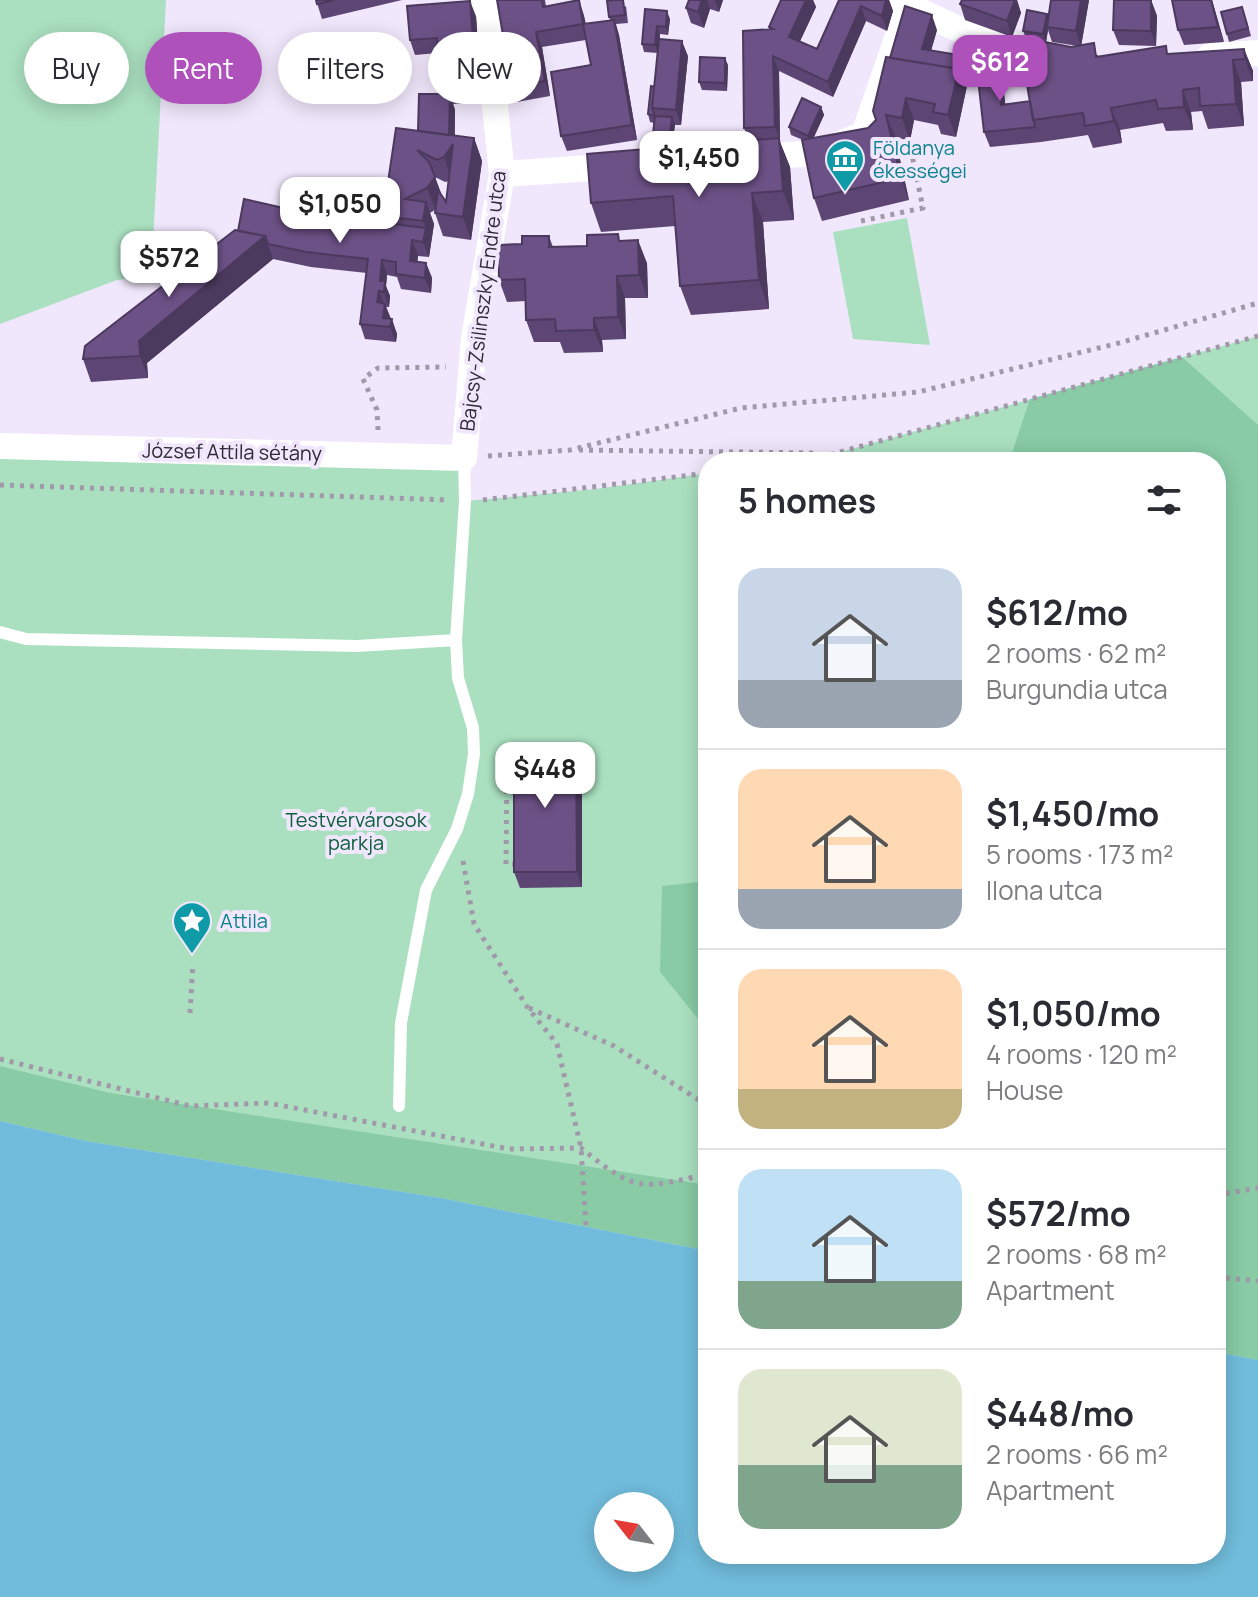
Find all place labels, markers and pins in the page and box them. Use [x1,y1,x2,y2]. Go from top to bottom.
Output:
pin: $612 [953,35,1047,103]
pin: $1,450 [634,131,764,199]
place label: Földanya ékességei [873,134,967,184]
museum icon: Földanya ékességei [824,138,866,193]
pin: $1,050 [275,177,405,245]
pin: $572 [122,231,216,299]
pin: $448 [498,742,592,810]
place icon: Attila [171,900,213,955]
place label: Attila [220,907,268,934]

